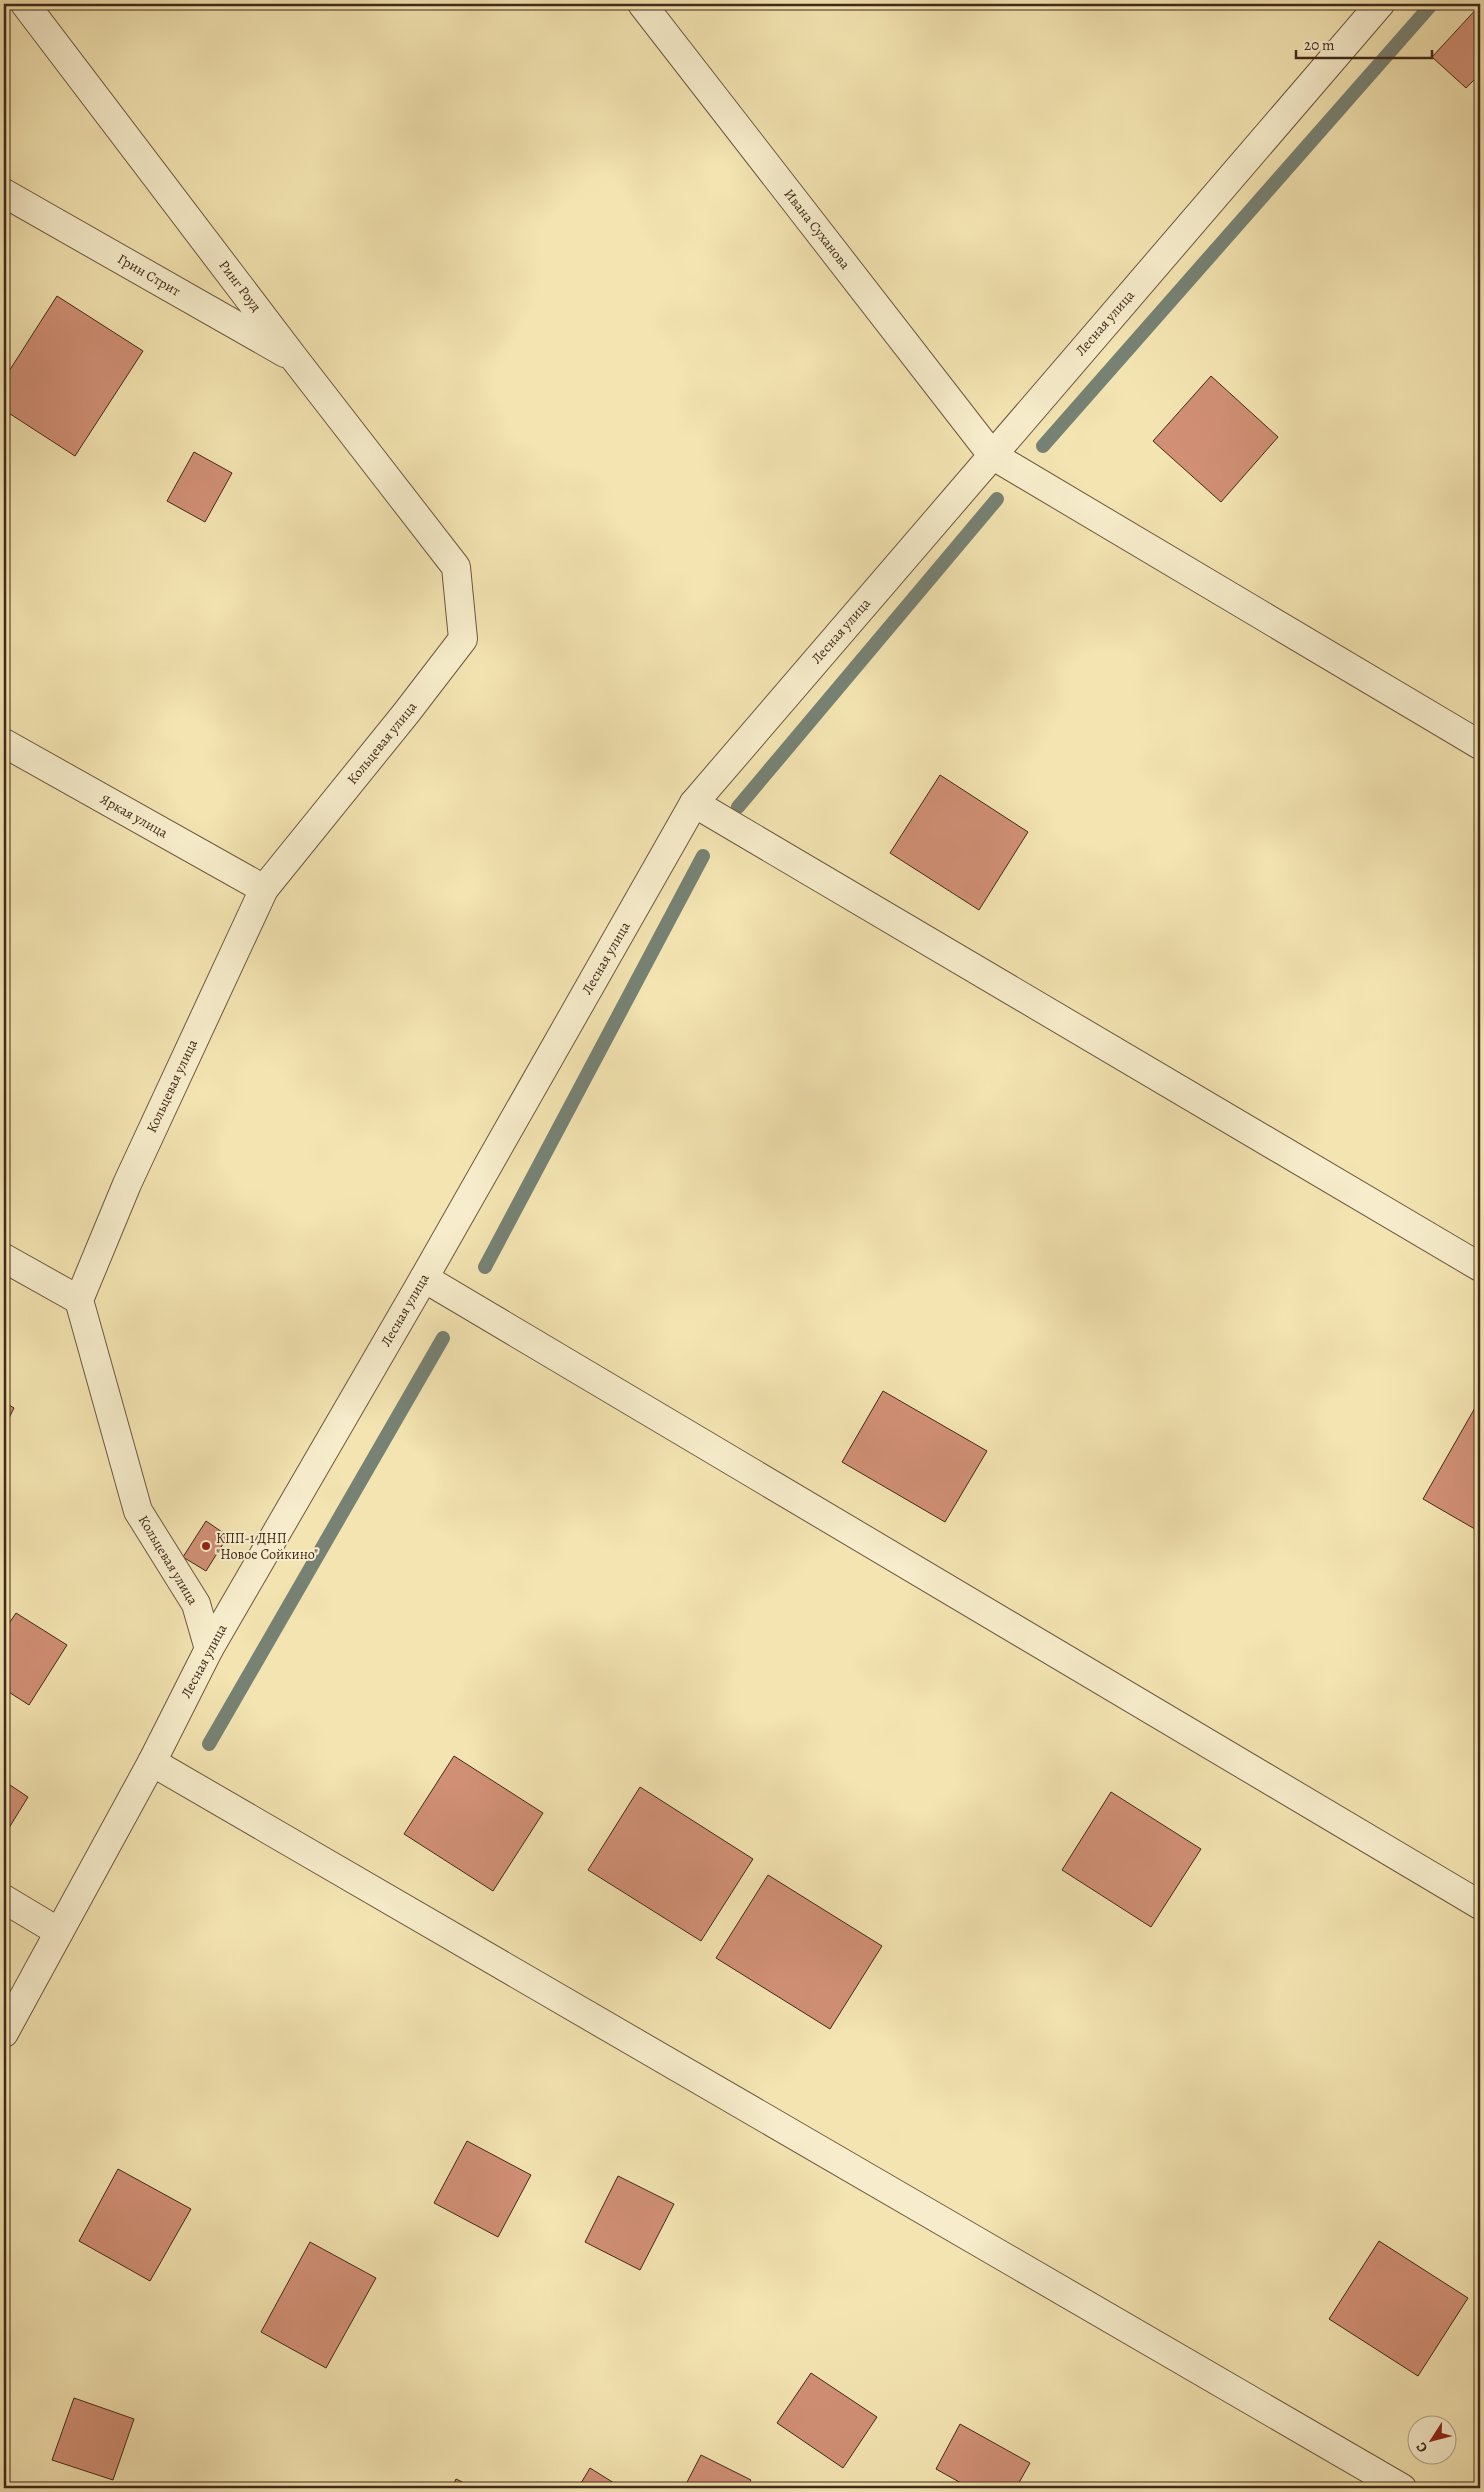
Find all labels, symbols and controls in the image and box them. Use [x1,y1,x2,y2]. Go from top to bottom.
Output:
scale bar [1296,28,1433,60]
text: 20 m [1304,35,1335,55]
street label: Ивана Суханова [780,185,855,274]
street label: Грин Стрит [114,249,184,301]
street label: Ринг Роуд [214,256,266,316]
street label: Лесная улица [1071,286,1139,360]
street label: Лесная улица [807,594,875,668]
street label: Кольцевая улица [343,697,422,788]
street label: Яркая улица [97,790,172,843]
street label: Лесная улица [577,918,635,998]
street label: Кольцевая улица [142,1036,202,1136]
street label: Лесная улица [376,1270,434,1350]
street label: Кольцевая улица [134,1512,202,1609]
place label: КПП-1 ДНП "Новое Сойкино" [216,1529,318,1564]
marker: КПП-1 ДНП "Новое Сойкино" [200,1540,212,1552]
street label: Лесная улица [177,1620,232,1701]
north arrow [1406,2414,1456,2464]
text: С [1411,2438,1432,2456]

